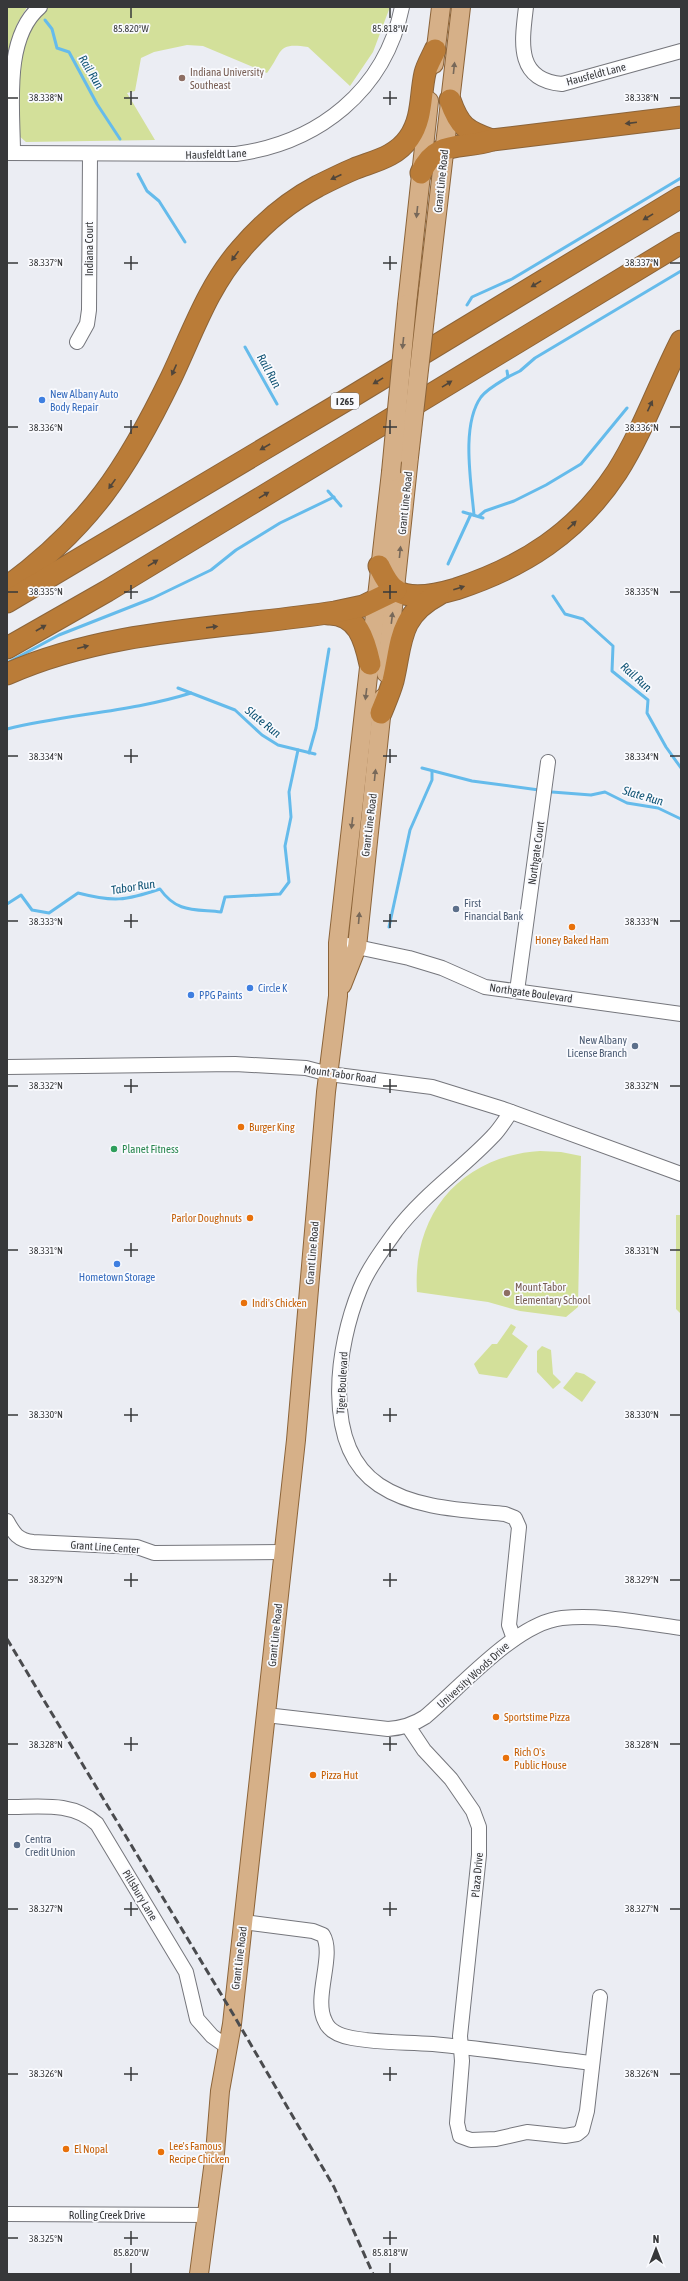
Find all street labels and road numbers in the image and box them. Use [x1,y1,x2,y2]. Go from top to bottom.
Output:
street label: Hausfeldt Lane [565,60,627,88]
street label: Hausfeldt Lane [185,147,247,161]
street label: Grant Line Road [432,149,450,213]
street label: Indiana Court [83,222,95,276]
road number: I 265 [331,393,359,409]
street label: Grant Line Road [396,471,414,535]
street label: Grant Line Road [359,793,379,857]
street label: Northgate Court [526,820,546,886]
street label: Northgate Boulevard [489,981,573,1005]
street label: Mount Tabor Road [303,1063,377,1085]
street label: Grant Line Road [303,1221,321,1285]
street label: Tiger Boulevard [334,1351,350,1415]
street label: Grant Line Center [70,1539,141,1555]
street label: Grant Line Road [266,1603,284,1667]
street label: University Woods Drive [435,1640,511,1710]
street label: Plaza Drive [469,1852,485,1898]
street label: Pillsbury Lane [120,1868,160,1922]
street label: Grant Line Road [229,1926,249,1990]
street label: Rolling Creek Drive [69,2209,145,2221]

